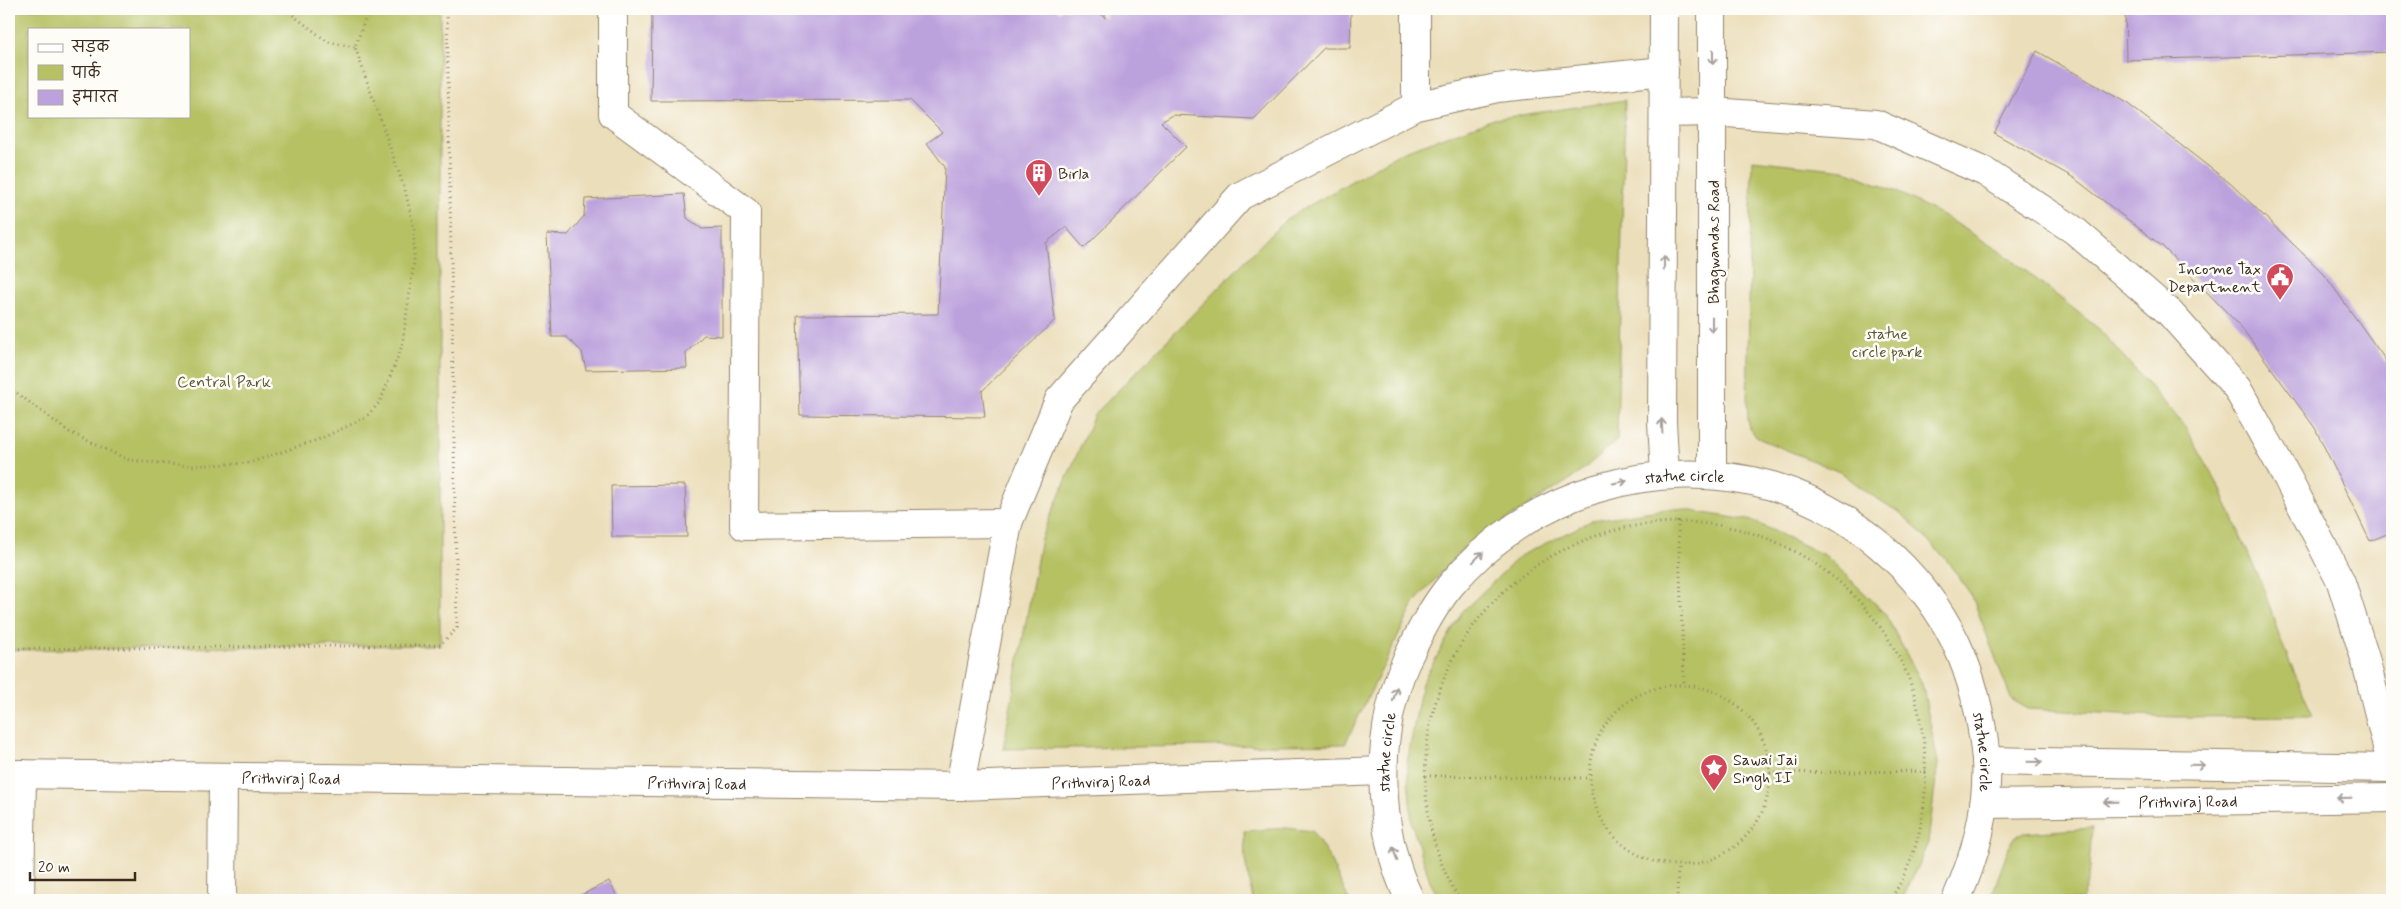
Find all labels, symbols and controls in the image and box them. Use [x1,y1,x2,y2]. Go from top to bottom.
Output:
legend [28,28,190,118]
text: सड़क [71,38,110,58]
one-way arrow [1708,49,1717,65]
text: पार्क [71,61,102,84]
text: इमारत [72,88,119,108]
building icon: Birla [1024,158,1054,197]
place label: Birla [1058,164,1090,185]
street label: Bhagwandas Road [1704,180,1726,304]
one-way arrow [1659,256,1668,272]
place label: Income Tax Department [2168,259,2262,298]
public building icon: Income Tax Department [2265,262,2295,301]
one-way arrow [1707,316,1717,333]
park label: statue circle park [1852,324,1922,363]
park label: Central Park [177,372,271,393]
one-way arrow [1658,418,1667,434]
street label: statue circle [1643,466,1727,490]
one-way arrow [1611,477,1627,486]
one-way arrow [1472,551,1484,563]
one-way arrow [1391,687,1401,703]
street label: statue circle [1374,710,1402,793]
street label: statue circle [1967,710,1995,793]
place label: Sawai Jai Singh II [1733,750,1798,790]
place icon: Sawai Jai Singh II [1699,753,1729,792]
one-way arrow [2026,757,2042,767]
one-way arrow [2189,760,2205,769]
street label: Prithviraj Road [241,768,341,790]
street label: Prithviraj Road [1051,770,1151,795]
street label: Prithviraj Road [647,773,747,795]
street label: Prithviraj Road [2138,791,2238,814]
one-way arrow [2336,793,2352,803]
one-way arrow [2103,797,2120,807]
one-way arrow [1389,846,1399,862]
scale bar [30,849,135,881]
text: 20 m [38,858,70,878]

